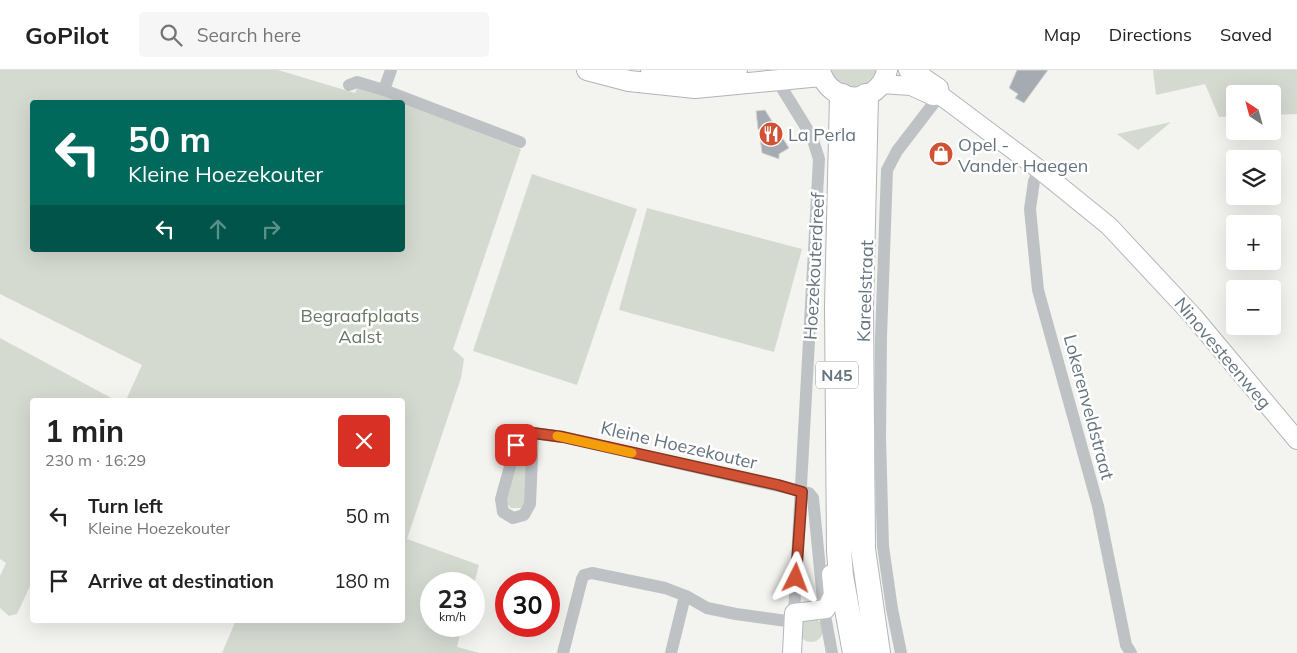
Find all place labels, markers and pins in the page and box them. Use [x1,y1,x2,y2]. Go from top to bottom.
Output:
restaurant icon: La Perla [758,121,784,147]
place label: La Perla [788,123,856,146]
place label: Opel - Vander Haegen [958,133,1088,177]
shop icon: Opel - Vander Haegen [928,141,954,167]
pin [495,424,537,466]

